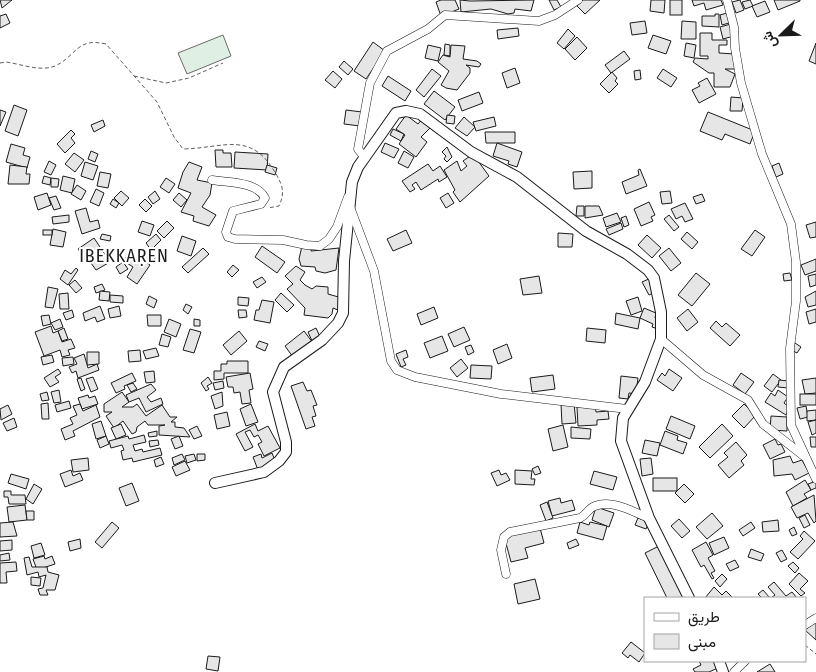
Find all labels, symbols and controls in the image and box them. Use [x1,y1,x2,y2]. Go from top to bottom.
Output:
north arrow [756,10,806,60]
text: ش [758,29,781,51]
district label: IBEKKAṚEN [79,245,169,267]
legend [644,597,806,662]
text: طريق [688,608,720,627]
text: مبنى [688,633,716,652]

